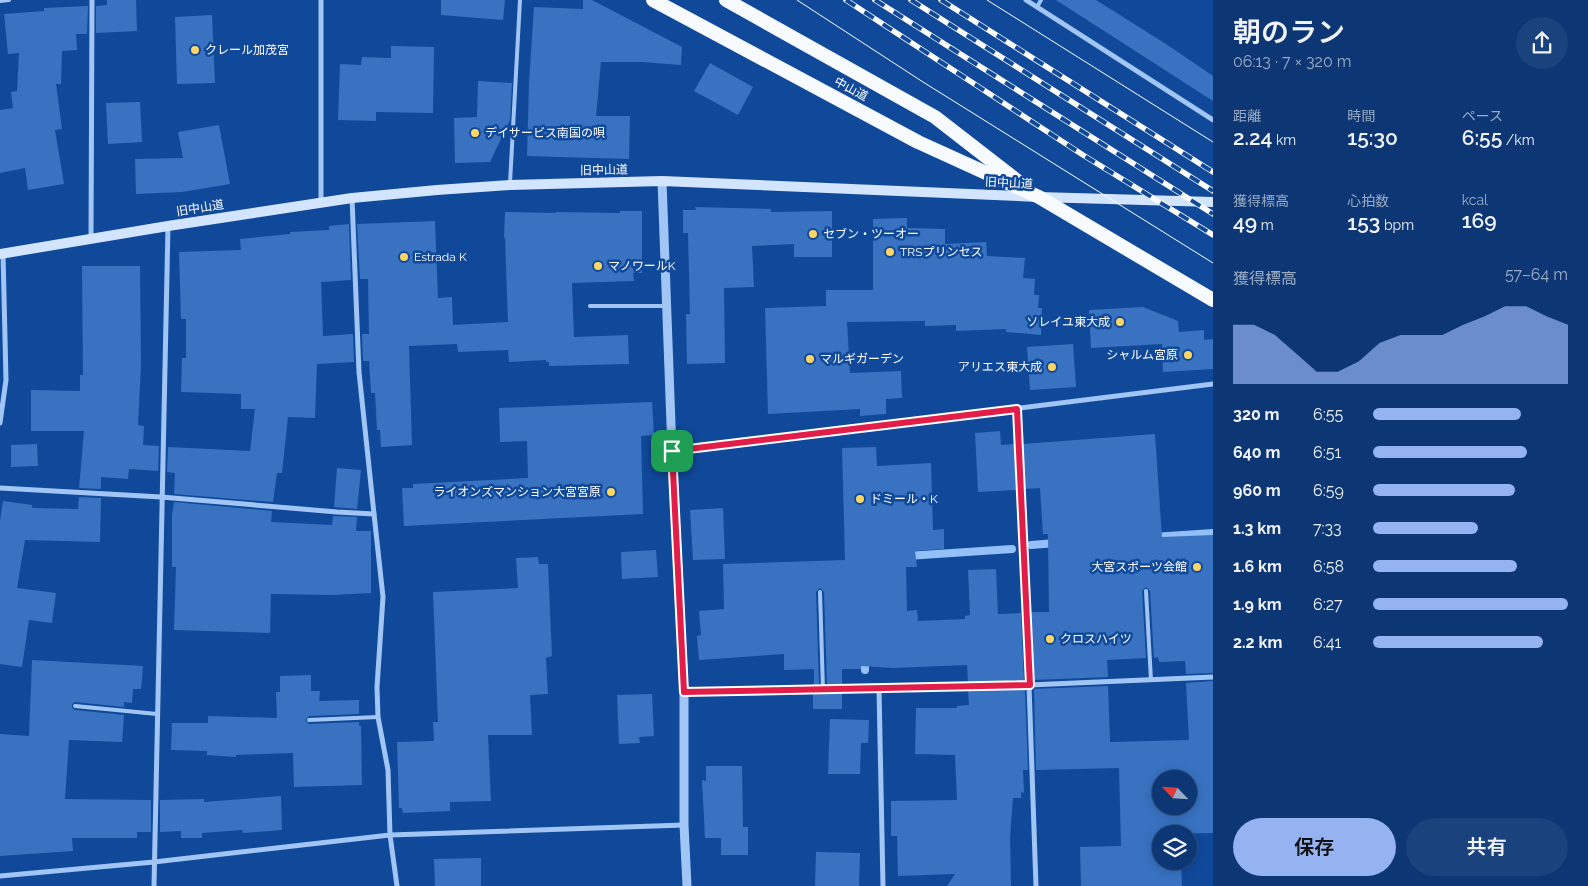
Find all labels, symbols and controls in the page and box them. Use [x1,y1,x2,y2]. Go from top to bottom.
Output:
text: 朝のラン [1233,16,1345,49]
button: share [1516,17,1568,69]
place label: クレール加茂宮 [205,43,289,57]
marker: クレール加茂宮 [189,44,201,56]
text: 06:13 · 7 × 320 m [1233,52,1352,71]
street label: 中山道 [832,74,870,104]
text: 距離 [1233,108,1261,124]
text: 時間 [1347,108,1375,124]
text: ペース [1462,108,1503,124]
text: 2.24 [1233,125,1272,150]
text: 15:30 [1347,125,1398,150]
text: 6:55 [1462,125,1502,150]
place label: デイサービス南国の唄 [485,126,605,140]
marker: デイサービス南国の唄 [469,127,481,139]
text: km [1272,132,1296,148]
text: /km [1502,132,1535,148]
street label: 旧中山道 [580,163,628,177]
street label: 旧中山道 [985,175,1033,191]
text: kcal [1462,192,1488,208]
text: 獲得標高 [1233,193,1289,209]
text: 心拍数 [1347,193,1389,209]
street label: 旧中山道 [175,197,225,219]
text: 169 [1462,208,1497,233]
text: 49 [1233,210,1257,235]
text: 153 [1347,210,1380,235]
text: m [1257,217,1274,233]
text: bpm [1380,217,1414,233]
place label: セブン・ツーオー [823,227,919,241]
marker: セブン・ツーオー [807,228,819,240]
place label: TRSプリンセス [900,245,982,259]
marker: TRSプリンセス [884,246,896,258]
place label: Estrada K [414,250,467,264]
marker: Estrada K [398,251,410,263]
place label: マノワールK [608,259,676,273]
marker: マノワールK [592,260,604,272]
text: 57–64 m [1505,265,1568,284]
text: 獲得標高 [1233,269,1297,288]
place label: ソレイユ東大成 [1026,315,1110,329]
marker: ソレイユ東大成 [1114,316,1126,328]
place label: シャルム宮原 [1106,348,1178,362]
marker: シャルム宮原 [1182,349,1194,361]
place label: マルギガーデン [820,352,904,366]
marker: マルギガーデン [804,353,816,365]
place label: アリエス東大成 [958,360,1042,374]
marker: アリエス東大成 [1046,361,1058,373]
text: 320 m [1233,405,1280,424]
text: 6:55 [1313,405,1343,424]
pin [651,430,693,472]
icon: arrive [658,437,686,465]
text: 640 m [1233,443,1280,462]
text: 6:51 [1313,443,1341,462]
text: 960 m [1233,481,1281,500]
text: 6:59 [1313,481,1344,500]
place label: ライオンズマンション大宮宮原 [433,485,601,499]
marker: ライオンズマンション大宮宮原 [605,486,617,498]
place label: ドミール・K [870,492,938,506]
marker: ドミール・K [854,493,866,505]
text: 1.3 km [1233,519,1281,538]
text: 7:33 [1313,519,1342,538]
text: 1.6 km [1233,557,1282,576]
text: 6:58 [1313,557,1344,576]
place label: 大宮スポーツ会館 [1091,560,1187,574]
marker: 大宮スポーツ会館 [1191,561,1203,573]
text: 1.9 km [1233,595,1282,614]
text: 6:27 [1313,595,1343,614]
place label: クロスハイツ [1060,632,1132,646]
marker: クロスハイツ [1044,633,1056,645]
text: 2.2 km [1233,633,1282,652]
text: 6:41 [1313,633,1341,652]
north arrow [1152,770,1198,815]
map controls [1152,770,1197,870]
button: 保存 [1233,818,1396,876]
button: 共有 [1406,818,1568,876]
button: layers [1152,825,1197,870]

